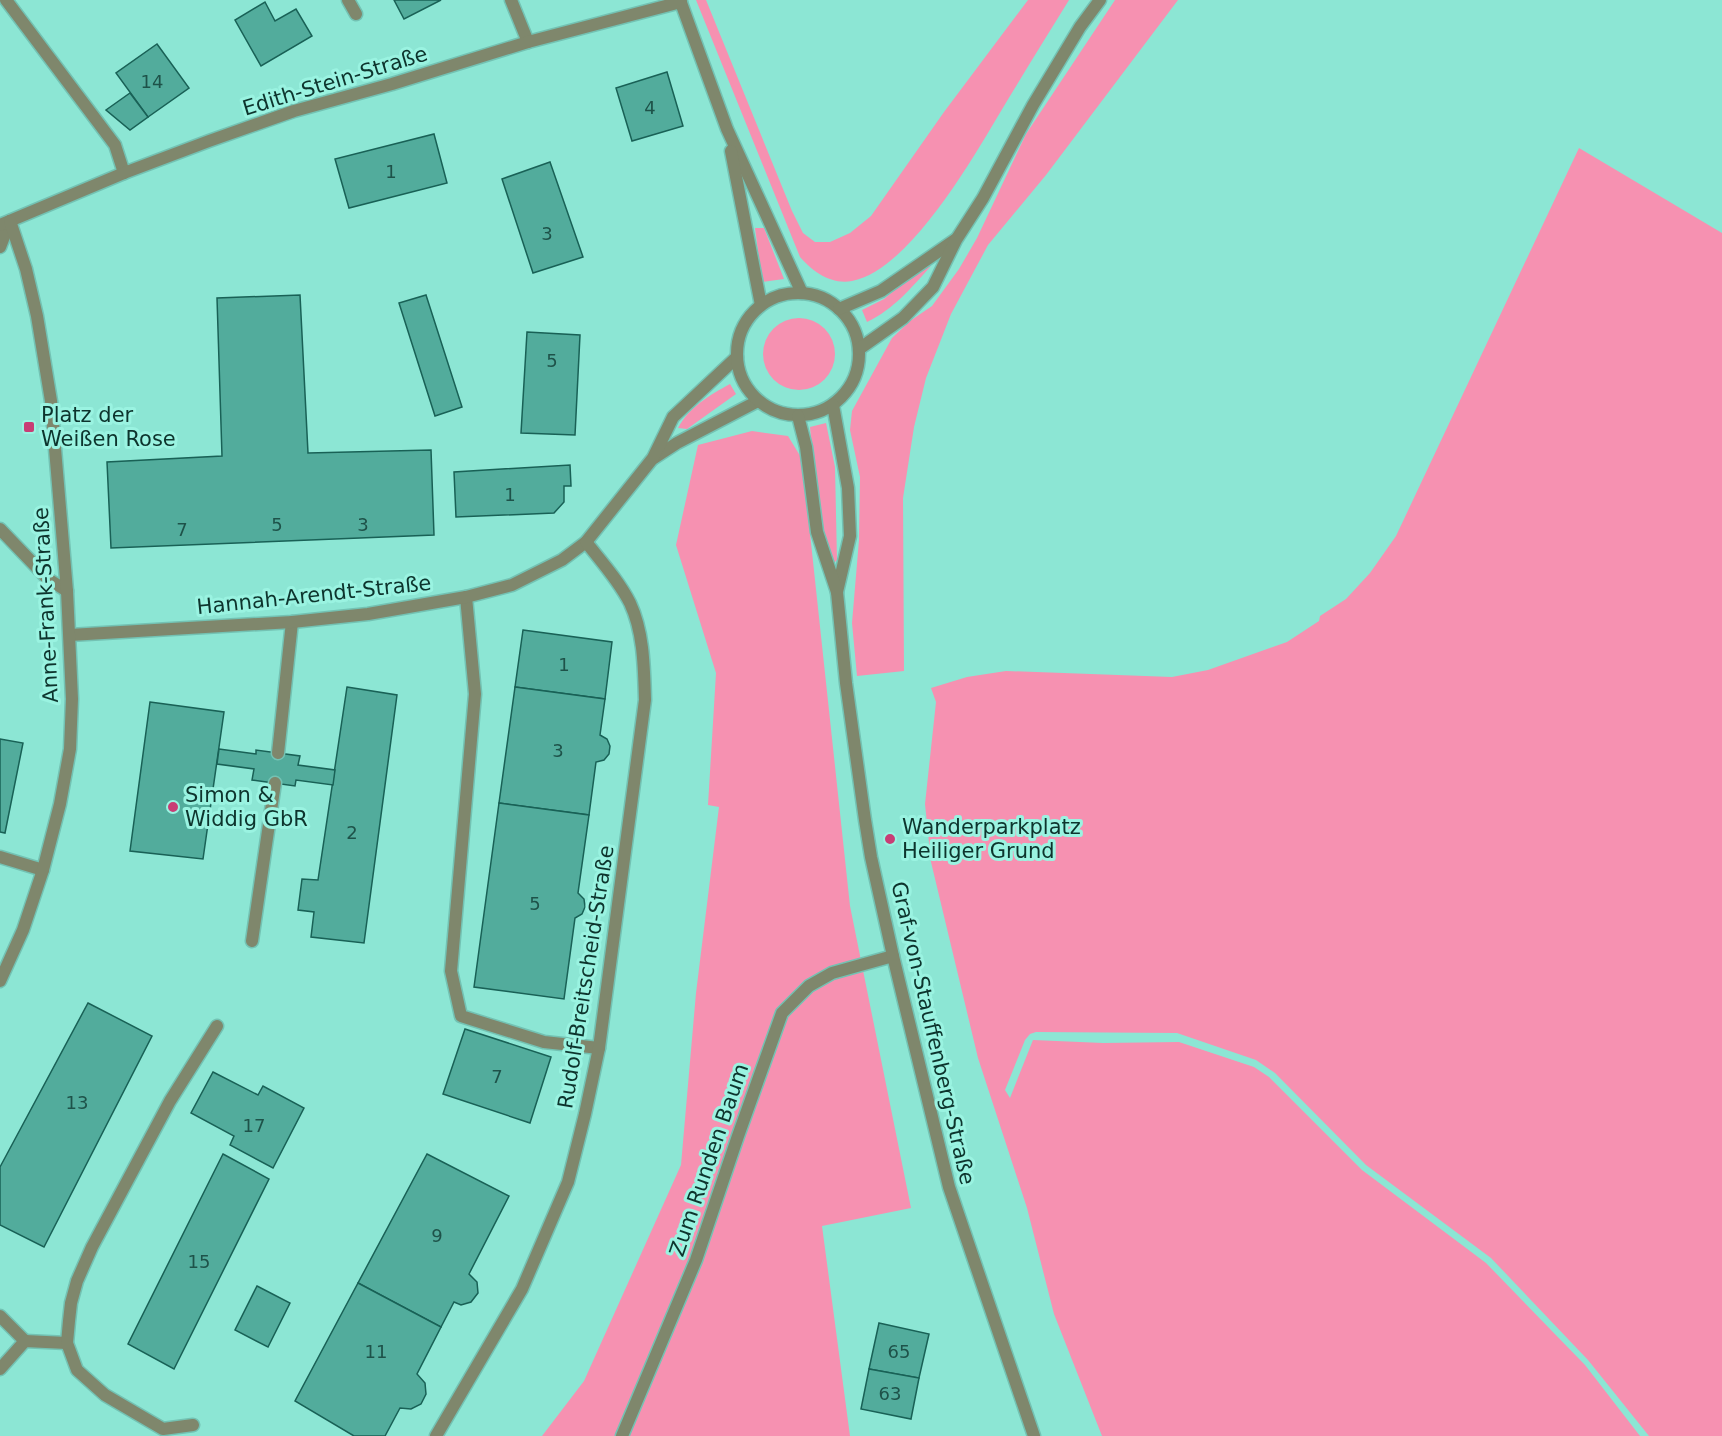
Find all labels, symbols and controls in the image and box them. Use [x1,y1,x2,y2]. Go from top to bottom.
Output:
street label: Edith-Stein-Straße [240,41,430,121]
house number: 14 [141,71,163,92]
house number: 4 [644,97,656,118]
house number: 1 [385,161,397,182]
house number: 3 [541,223,553,244]
house number: 5 [546,350,558,371]
place label: Platz der Weißen Rose [41,403,176,451]
marker: Platz der Weißen Rose [22,420,36,434]
house number: 1 [504,484,516,505]
street label: Anne-Frank-Straße [29,507,63,703]
house number: 5 [271,514,283,535]
house number: 3 [357,514,369,535]
house number: 7 [176,519,188,540]
street label: Hannah-Arendt-Straße [196,571,432,619]
house number: 1 [558,654,570,675]
house number: 3 [552,740,564,761]
place label: Simon & Widdig GbR [185,783,308,831]
marker: Simon & Widdig GbR [166,800,180,814]
place label: Wanderparkplatz Heiliger Grund [902,815,1081,863]
house number: 2 [346,822,358,843]
marker: Wanderparkplatz Heiliger Grund [883,832,897,846]
street label: Rudolf-Breitscheid-Straße [553,844,619,1110]
street label: Graf-von-Stauffenberg-Straße [886,879,980,1187]
house number: 5 [529,893,541,914]
street label: Zum Runden Baum [665,1060,753,1260]
house number: 7 [491,1066,503,1087]
house number: 13 [66,1092,88,1113]
house number: 17 [243,1115,265,1136]
house number: 9 [431,1225,443,1246]
house number: 15 [188,1251,210,1272]
house number: 11 [365,1341,387,1362]
house number: 65 [888,1341,910,1362]
house number: 63 [879,1383,901,1404]

